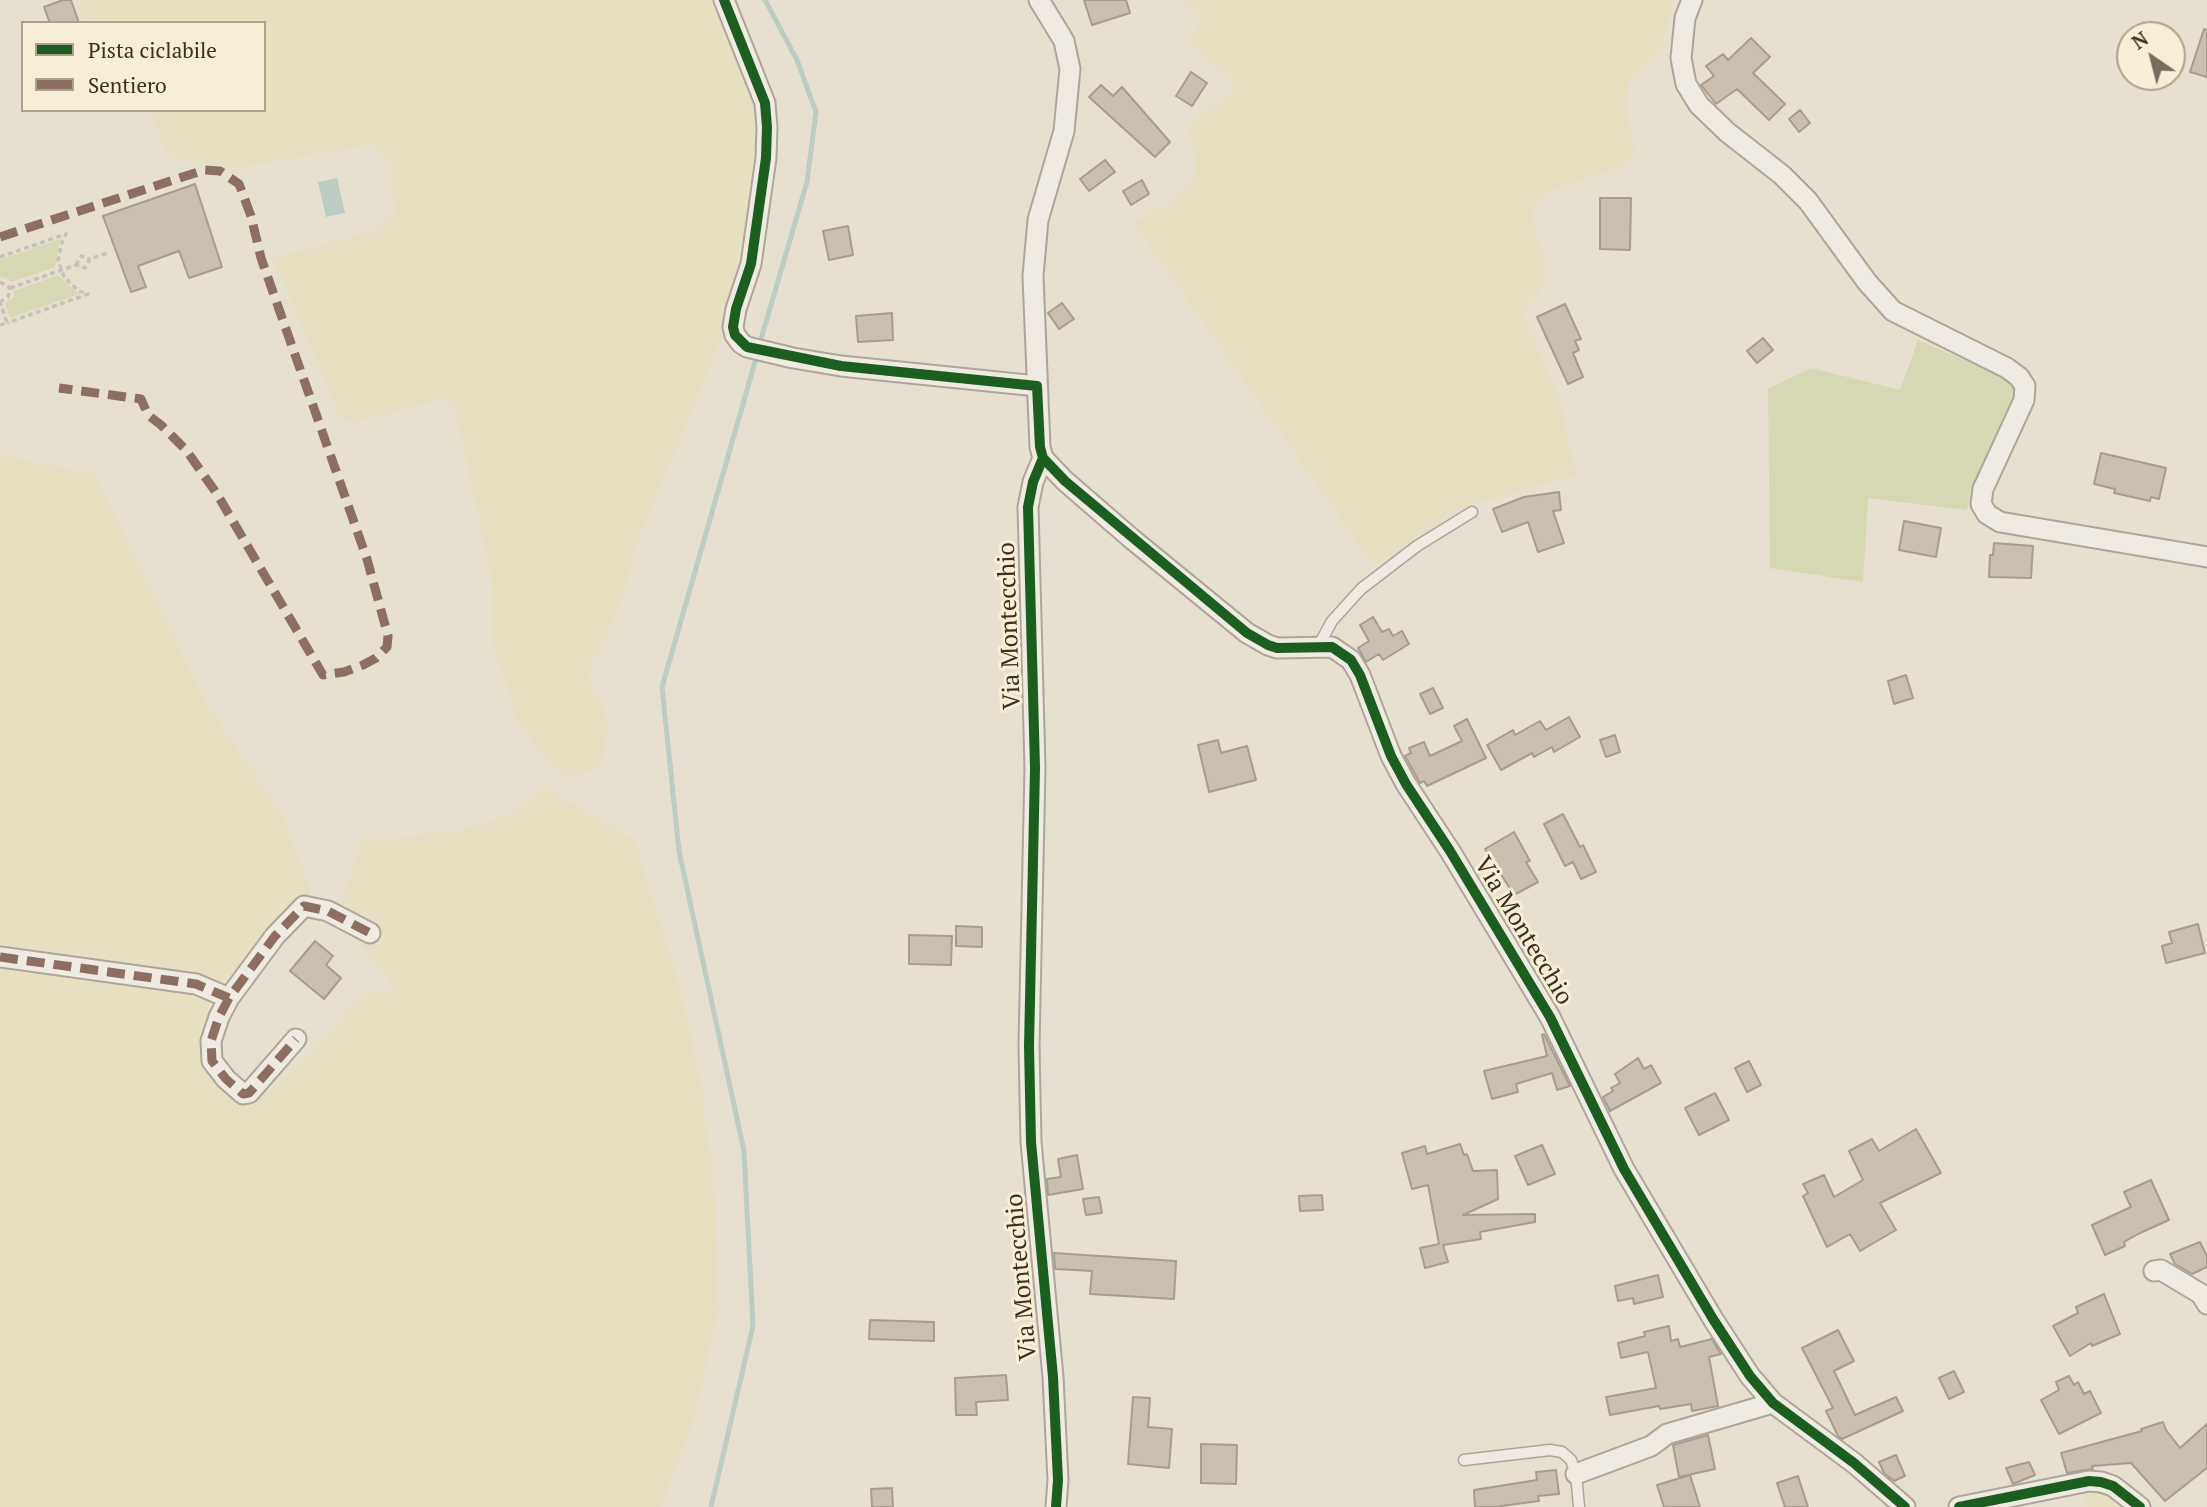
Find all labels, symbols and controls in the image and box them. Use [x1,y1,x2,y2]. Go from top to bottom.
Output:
legend [21,21,266,112]
north arrow [2116,21,2186,91]
text: N [2127,26,2153,54]
text: Pista ciclabile [88,36,217,64]
text: Sentiero [88,71,167,99]
street label: Via Montecchio [993,542,1027,710]
street label: Via Montecchio [1468,852,1578,1010]
street label: Via Montecchio [1000,1192,1044,1362]

